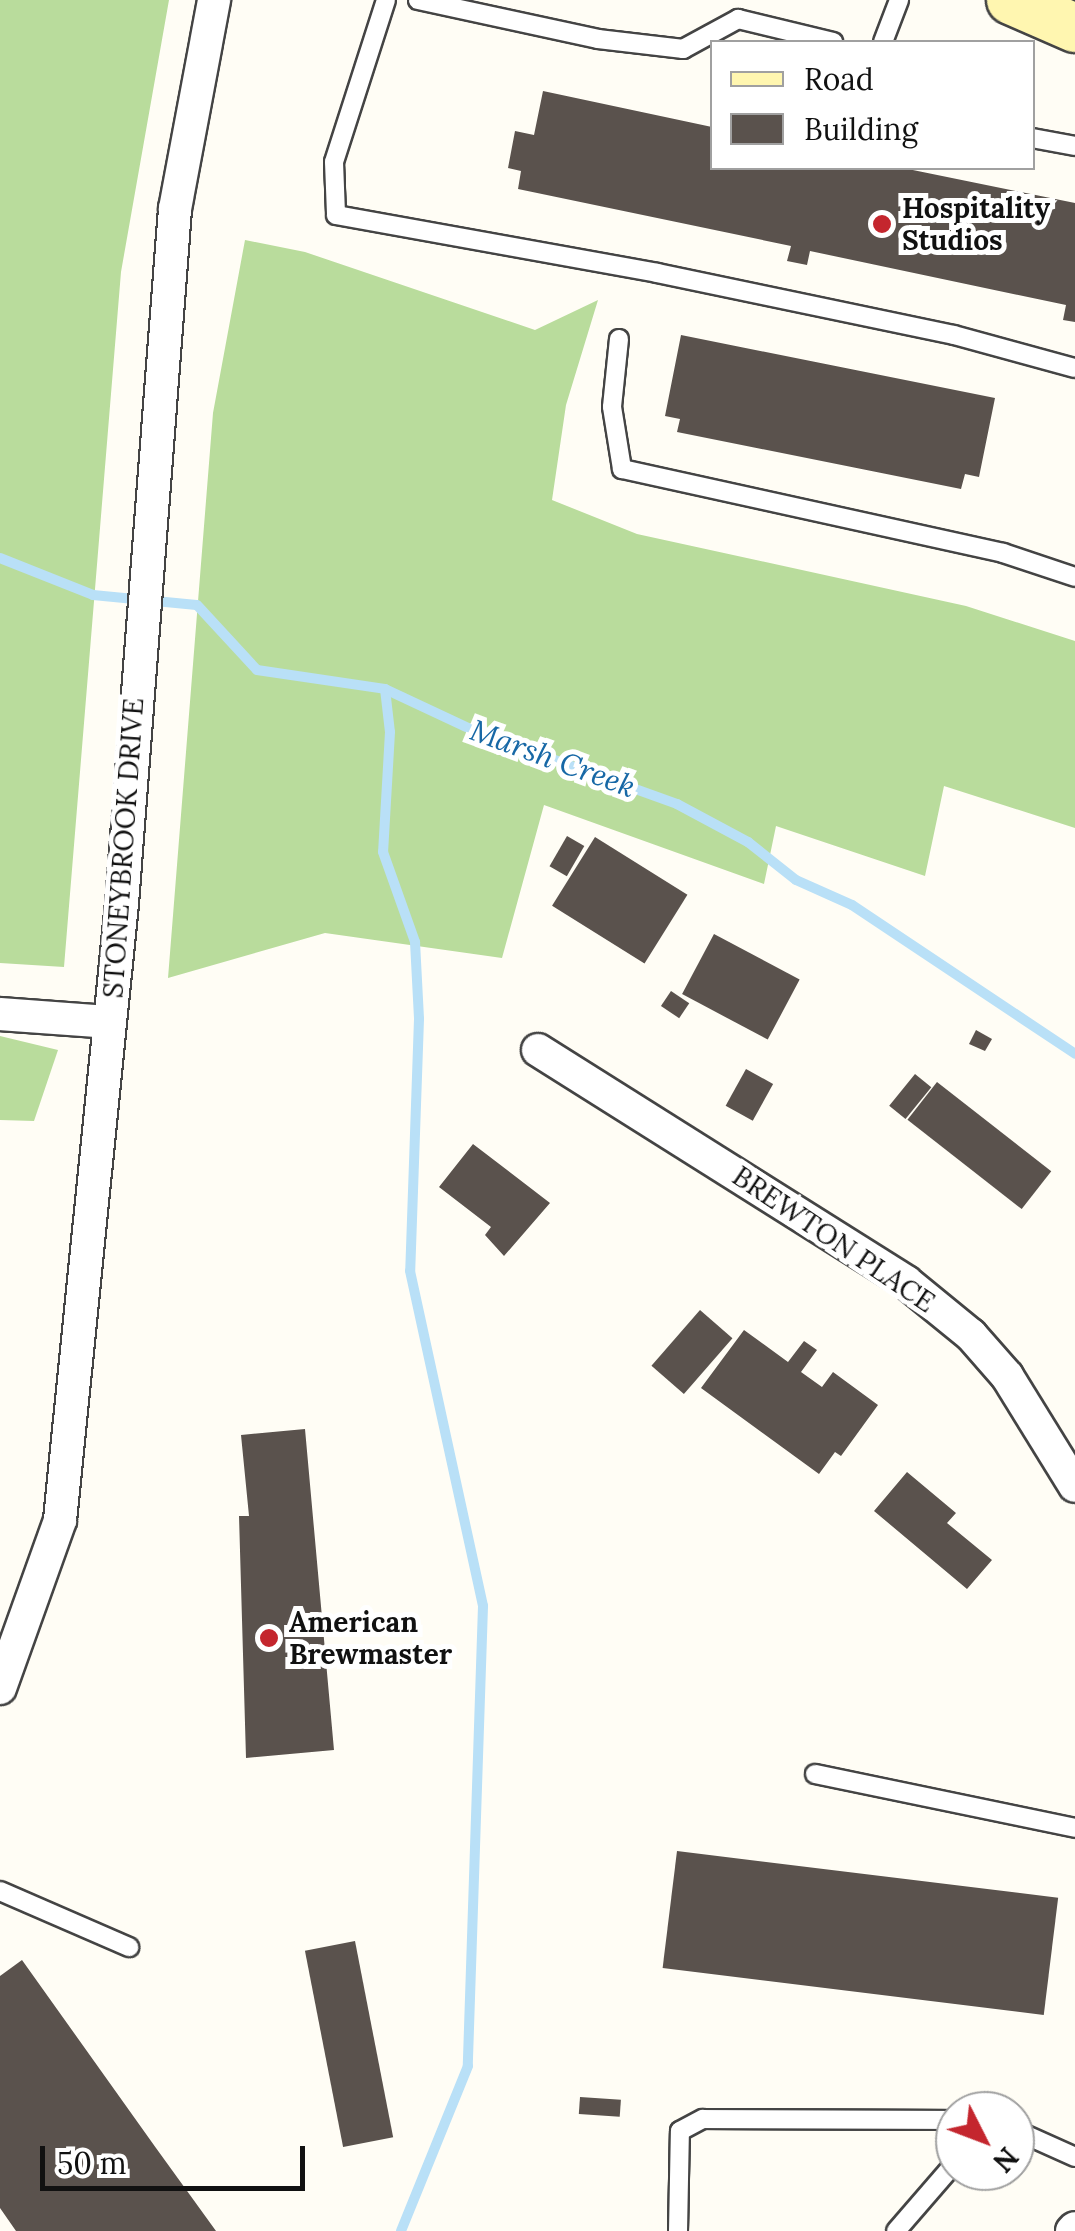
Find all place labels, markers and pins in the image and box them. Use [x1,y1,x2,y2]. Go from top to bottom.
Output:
place label: Hospitality Studios [902,191,1050,257]
marker: Hospitality Studios [871,213,893,235]
place label: American Brewmaster [289,1605,452,1671]
marker: American Brewmaster [258,1627,280,1649]

